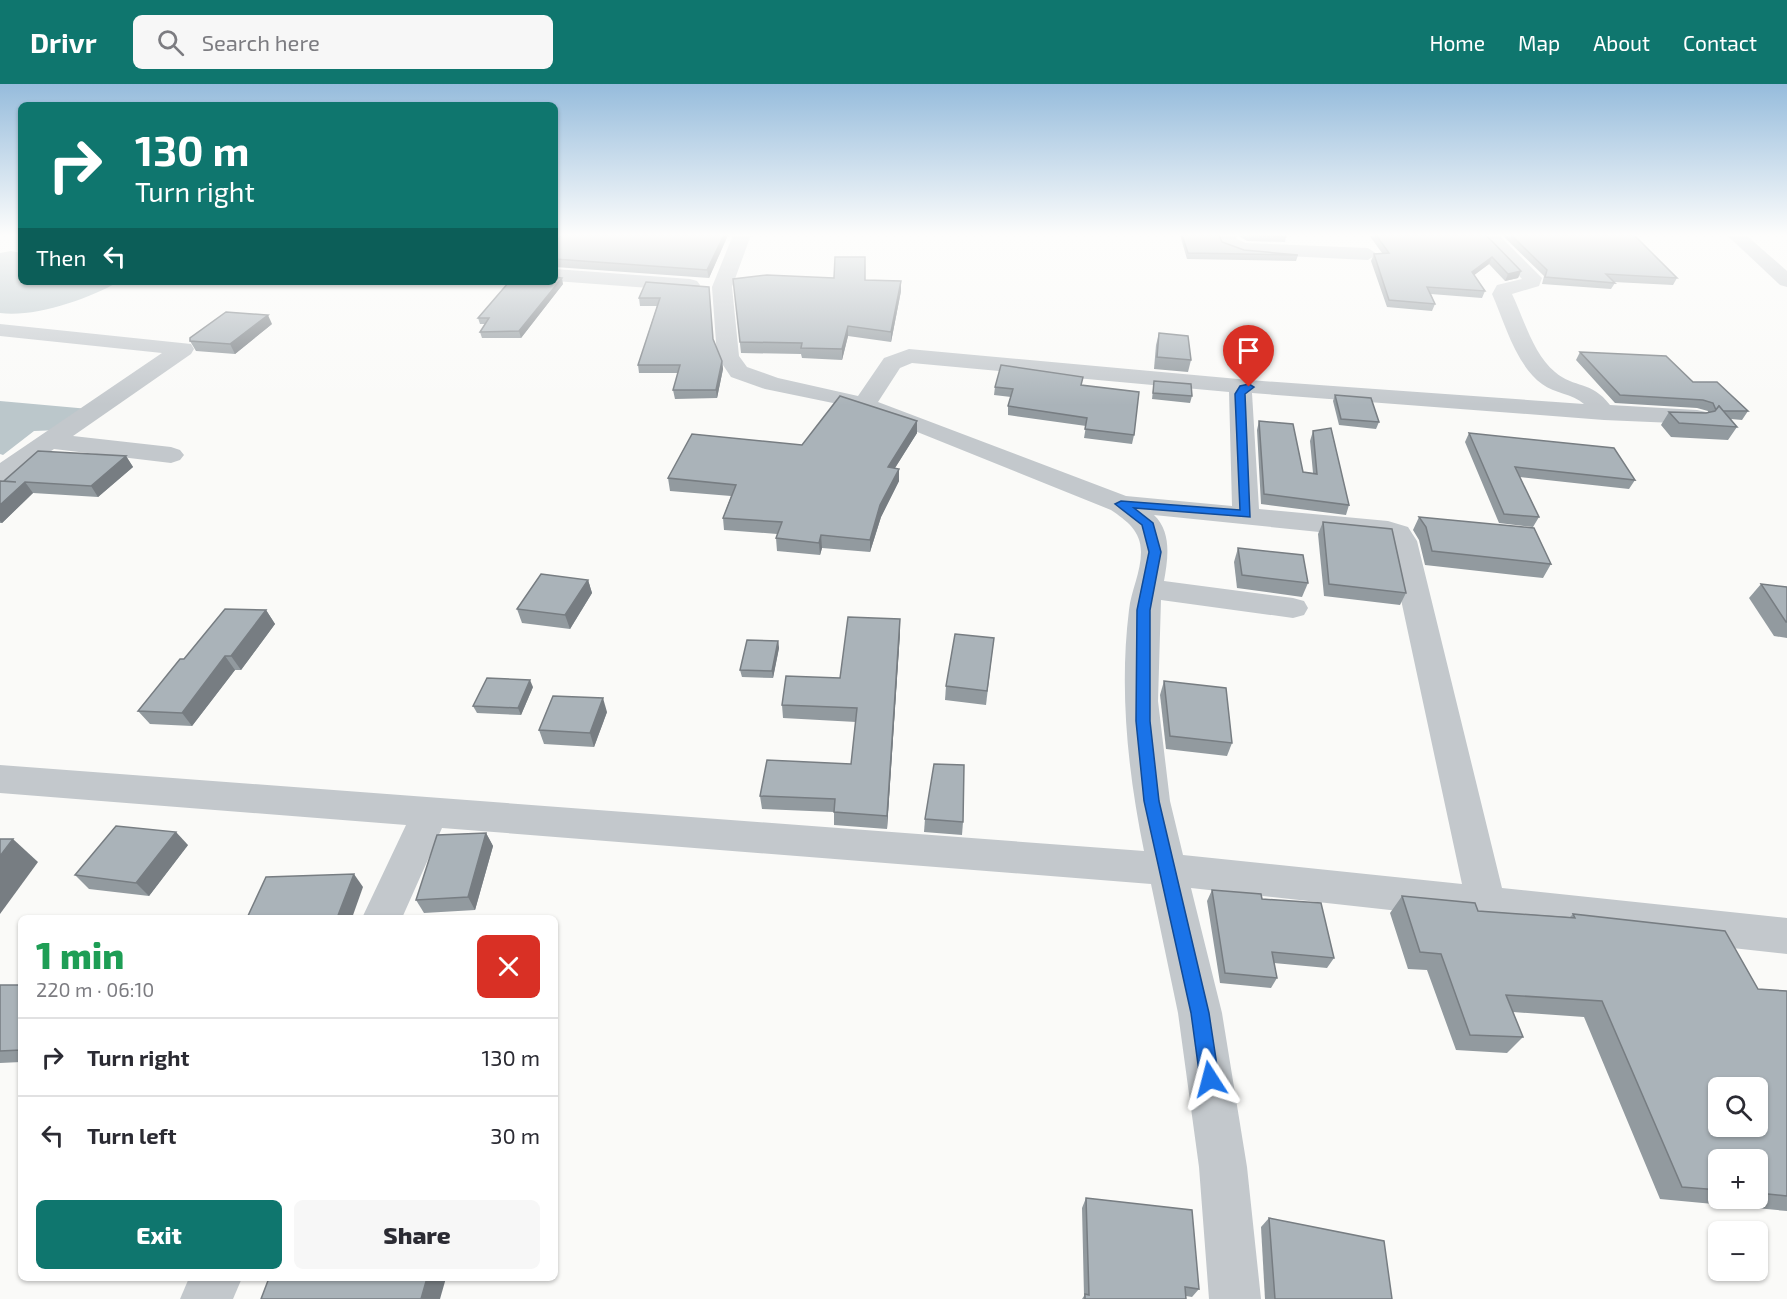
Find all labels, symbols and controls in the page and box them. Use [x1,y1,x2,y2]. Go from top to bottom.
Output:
search box [133,15,553,69]
text: Drivr [30,25,97,59]
icon: search [154,26,187,59]
text: Search here [202,29,320,55]
text: Home [1429,30,1485,55]
text: Map [1518,30,1560,55]
text: About [1593,30,1650,55]
text: Contact [1683,30,1757,55]
text: 130 m [135,124,250,174]
icon: right [36,126,114,204]
text: Turn right [135,175,255,207]
icon: left [98,240,131,273]
text: Then [36,244,86,270]
pin [1223,325,1274,387]
icon: arrive [1232,334,1265,367]
text: 1 min [36,933,124,976]
button: close [477,935,540,998]
text: 220 m · 06:10 [36,977,154,1001]
icon: right [36,1041,69,1074]
text: Turn right [87,1044,189,1070]
text: 130 m [482,1044,540,1070]
position arrow [1178,1047,1242,1111]
map controls [1708,1077,1768,1281]
button: search [1708,1077,1768,1137]
icon: left [36,1119,69,1152]
text: Turn left [87,1122,176,1148]
text: 30 m [490,1122,540,1148]
button: + [1708,1149,1768,1209]
button: Exit [36,1200,282,1269]
button: Share [294,1200,540,1269]
button: − [1708,1221,1768,1281]

